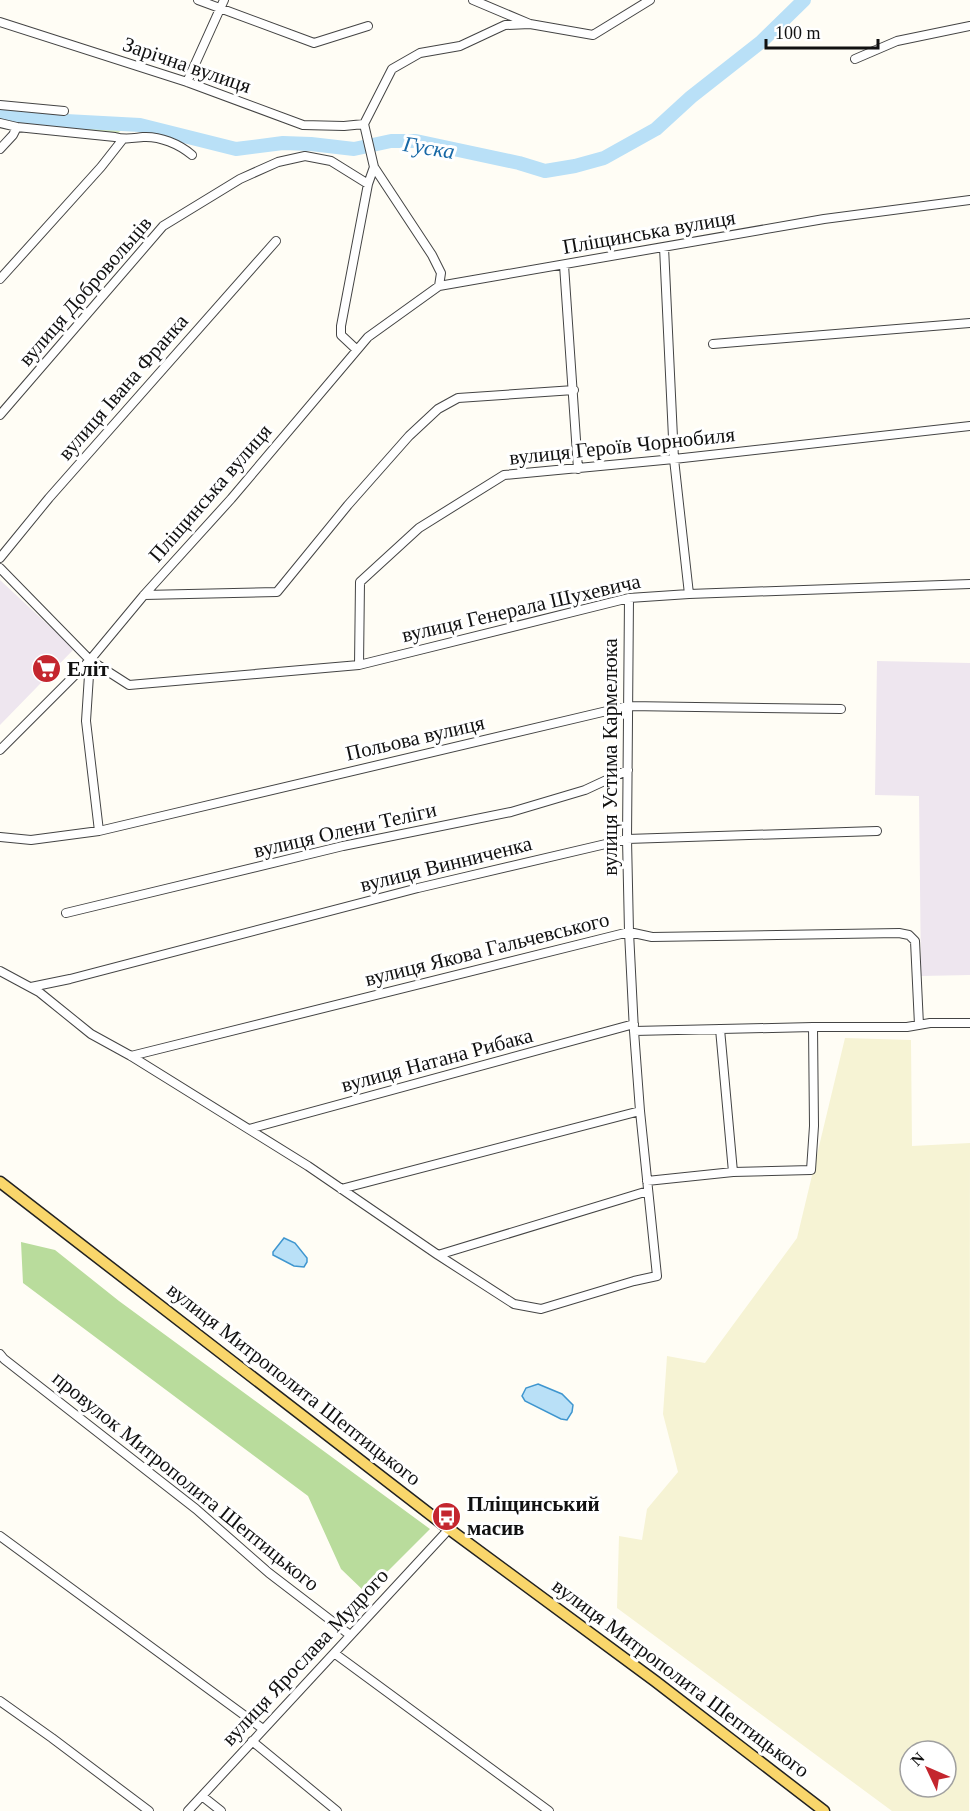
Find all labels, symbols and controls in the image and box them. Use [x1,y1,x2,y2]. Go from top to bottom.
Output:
scale bar [766,12,878,50]
text: 100 m [775,23,821,43]
street label: Зарічна вулиця [120,32,255,98]
water label: Гуска [400,131,456,164]
street label: Пліщинська вулиця [561,205,738,259]
street label: вулиця Добровольців [14,211,156,371]
street label: вулиця Івана Франка [53,309,193,465]
street label: Пліщинська вулиця [144,419,277,567]
street label: вулиця Героїв Чорнобиля [508,422,736,470]
street label: вулиця Генерала Шухевича [399,569,643,647]
street label: вулиця Устима Кармелюка [598,637,622,876]
supermarket icon: Еліт [30,653,62,685]
place label: Еліт [67,657,110,681]
street label: Польова вулиця [343,710,487,766]
street label: вулиця Олени Теліги [251,797,439,863]
street label: вулиця Винниченка [358,831,535,897]
street label: вулиця Якова Гальчевського [362,907,612,991]
street label: вулиця Натана Рибака [339,1023,536,1097]
street label: вулиця Митрополита Шептицького [162,1277,426,1491]
street label: провулок Митрополита Шептицького [48,1366,324,1596]
place label: Пліщинський масив [467,1492,600,1540]
bus stop icon: Пліщинський масив [430,1500,462,1532]
street label: вулиця Ярослава Мудрого [217,1564,393,1750]
street label: вулиця Митрополита Шептицького [548,1574,814,1782]
north arrow [898,1739,958,1799]
text: N [907,1749,928,1769]

